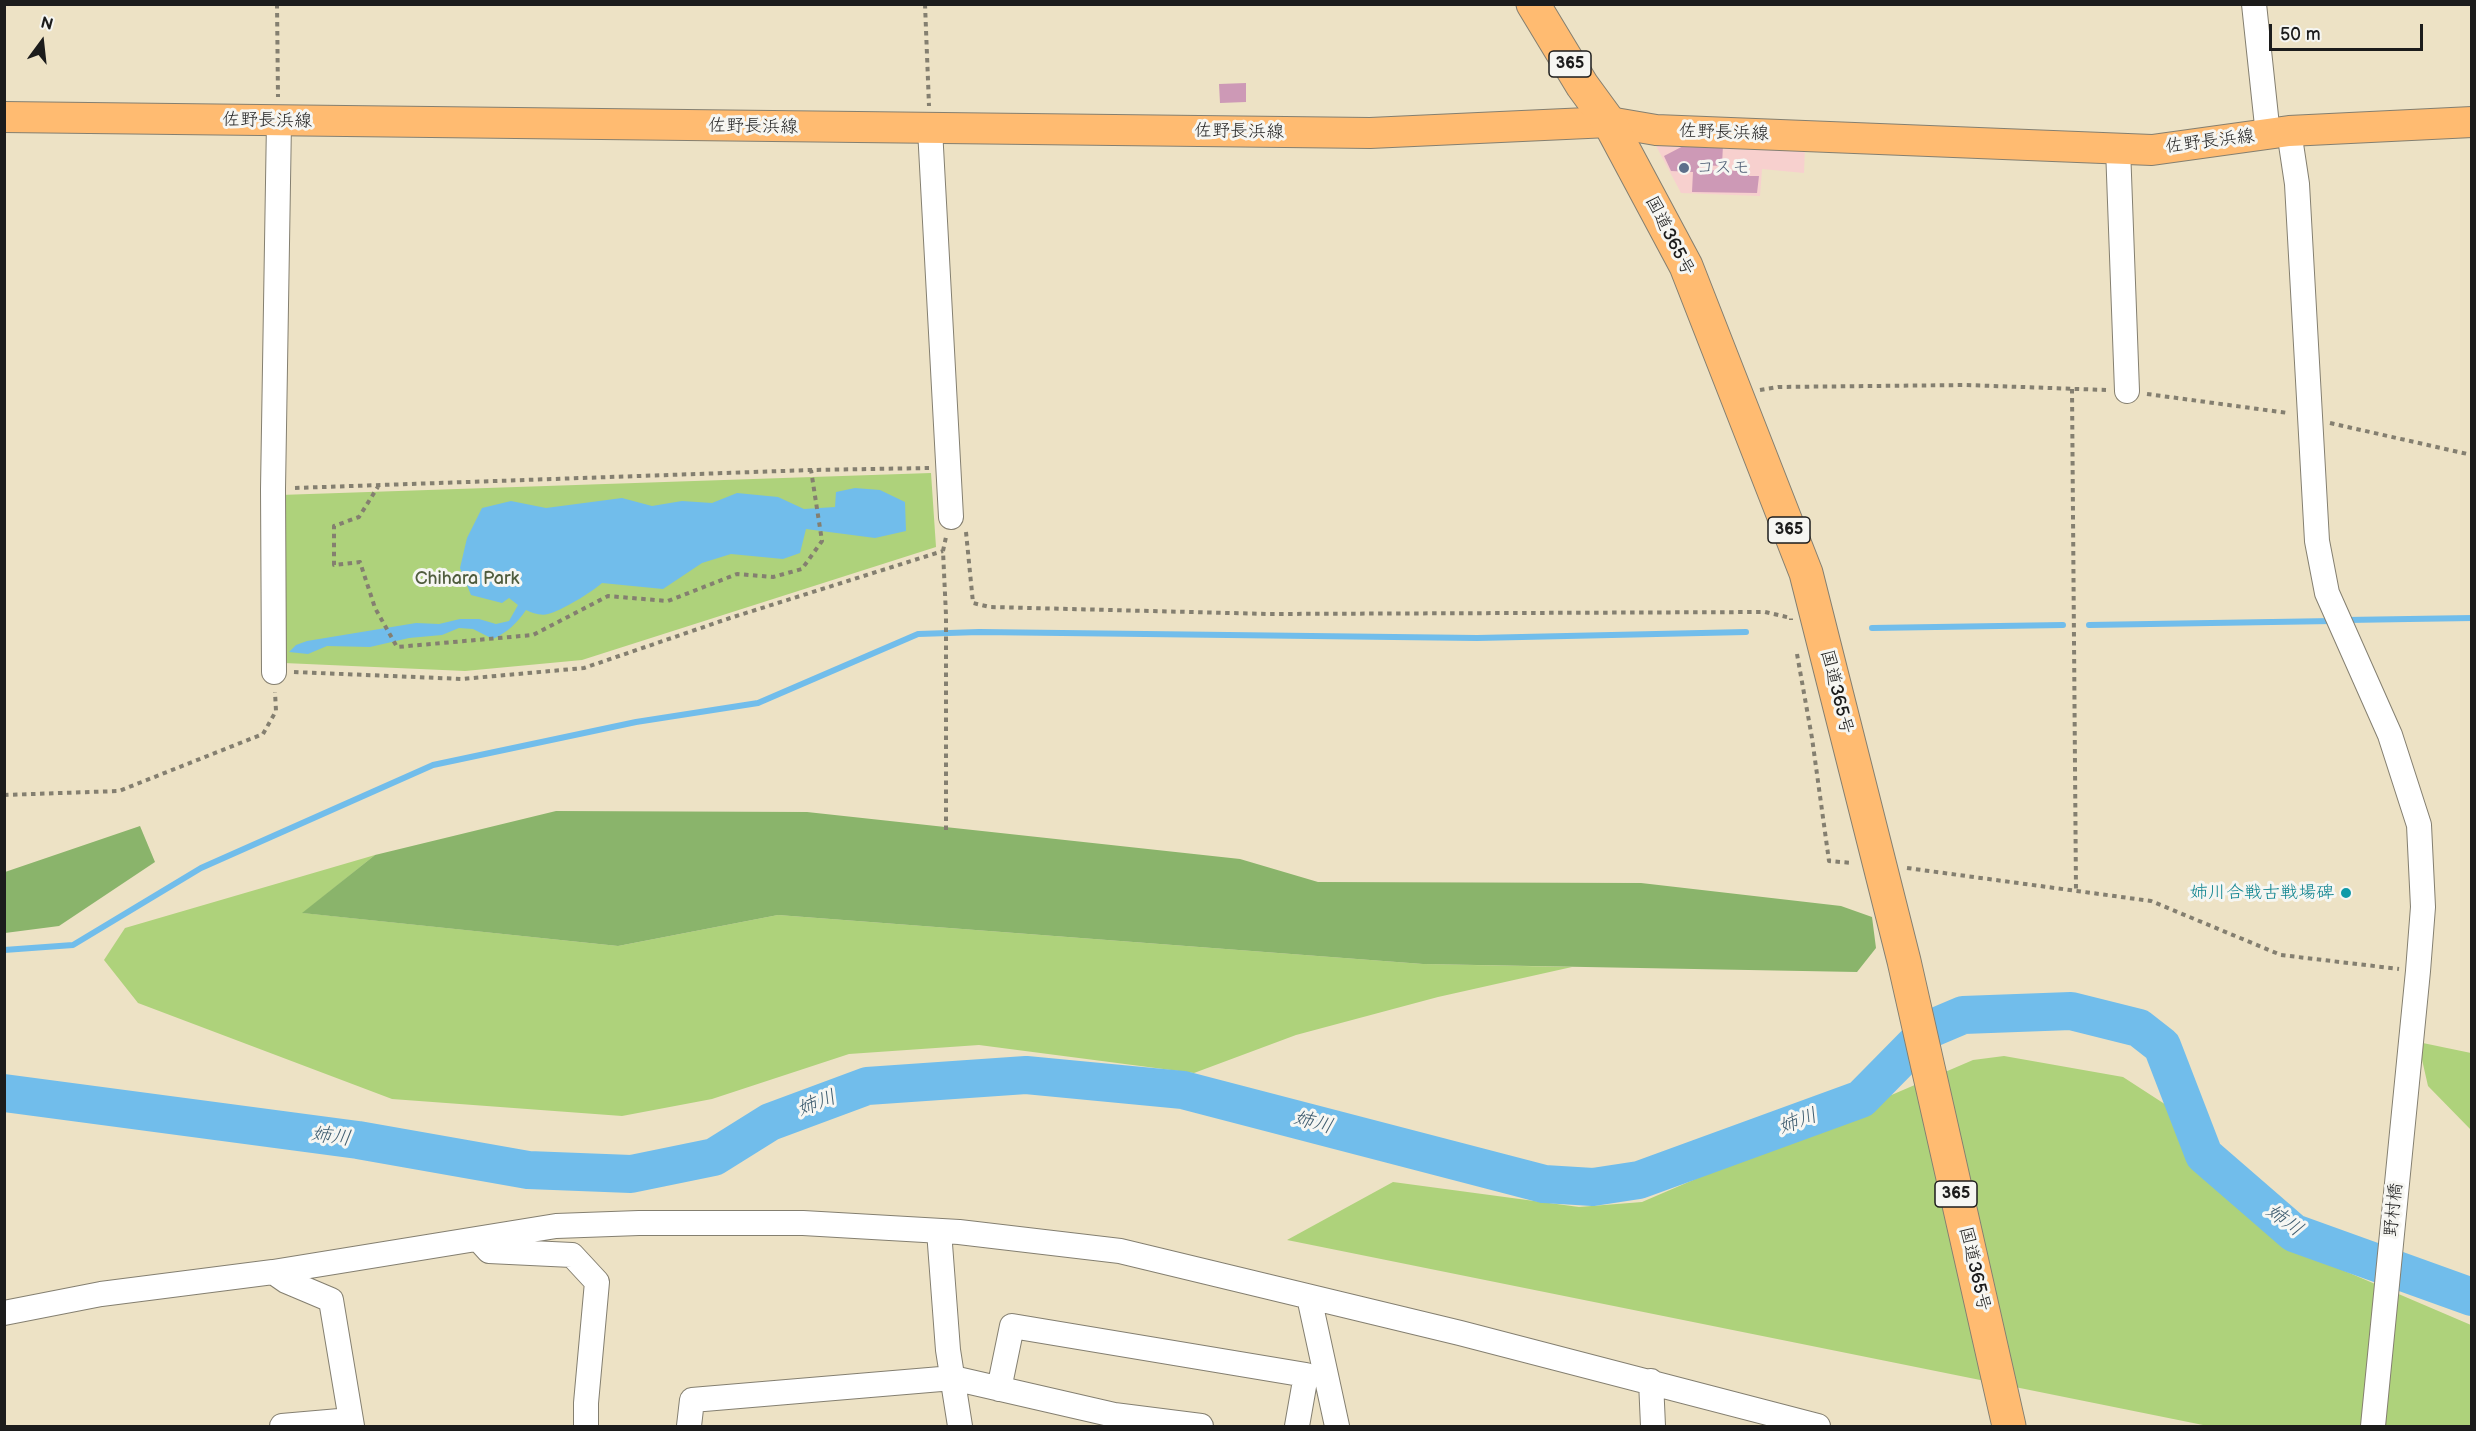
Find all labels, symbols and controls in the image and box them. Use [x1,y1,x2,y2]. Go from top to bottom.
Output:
north arrow [12,12,72,72]
scale bar [2272,12,2426,50]
text: N [39,13,55,35]
text: 50 m [2280,24,2321,45]
road number: 365 [1549,51,1591,77]
street label: 佐野長浜線 [222,109,312,133]
street label: 佐野長浜線 [708,115,798,139]
street label: 佐野長浜線 [1194,120,1284,144]
street label: 佐野長浜線 [1679,121,1769,145]
street label: 佐野長浜線 [2164,126,2256,158]
place label: コスモ [1696,157,1750,179]
marker: コスモ [1677,161,1691,175]
street label: 国道365号 [1640,193,1698,279]
road number: 365 [1768,517,1810,543]
park label: Chihara Park [415,568,519,590]
street label: 国道365号 [1815,647,1857,737]
place label: 姉川合戦古戦場碑 [2190,882,2334,904]
marker: 姉川合戦古戦場碑 [2339,886,2353,900]
water label: 姉川 [794,1086,840,1122]
water label: 姉川 [1775,1104,1821,1140]
water label: 姉川 [1291,1106,1335,1140]
water label: 姉川 [310,1122,352,1152]
road number: 365 [1935,1181,1977,1207]
street label: 野村橋 [2380,1182,2408,1238]
water label: 姉川 [2261,1200,2307,1242]
street label: 国道365号 [1954,1224,1994,1314]

